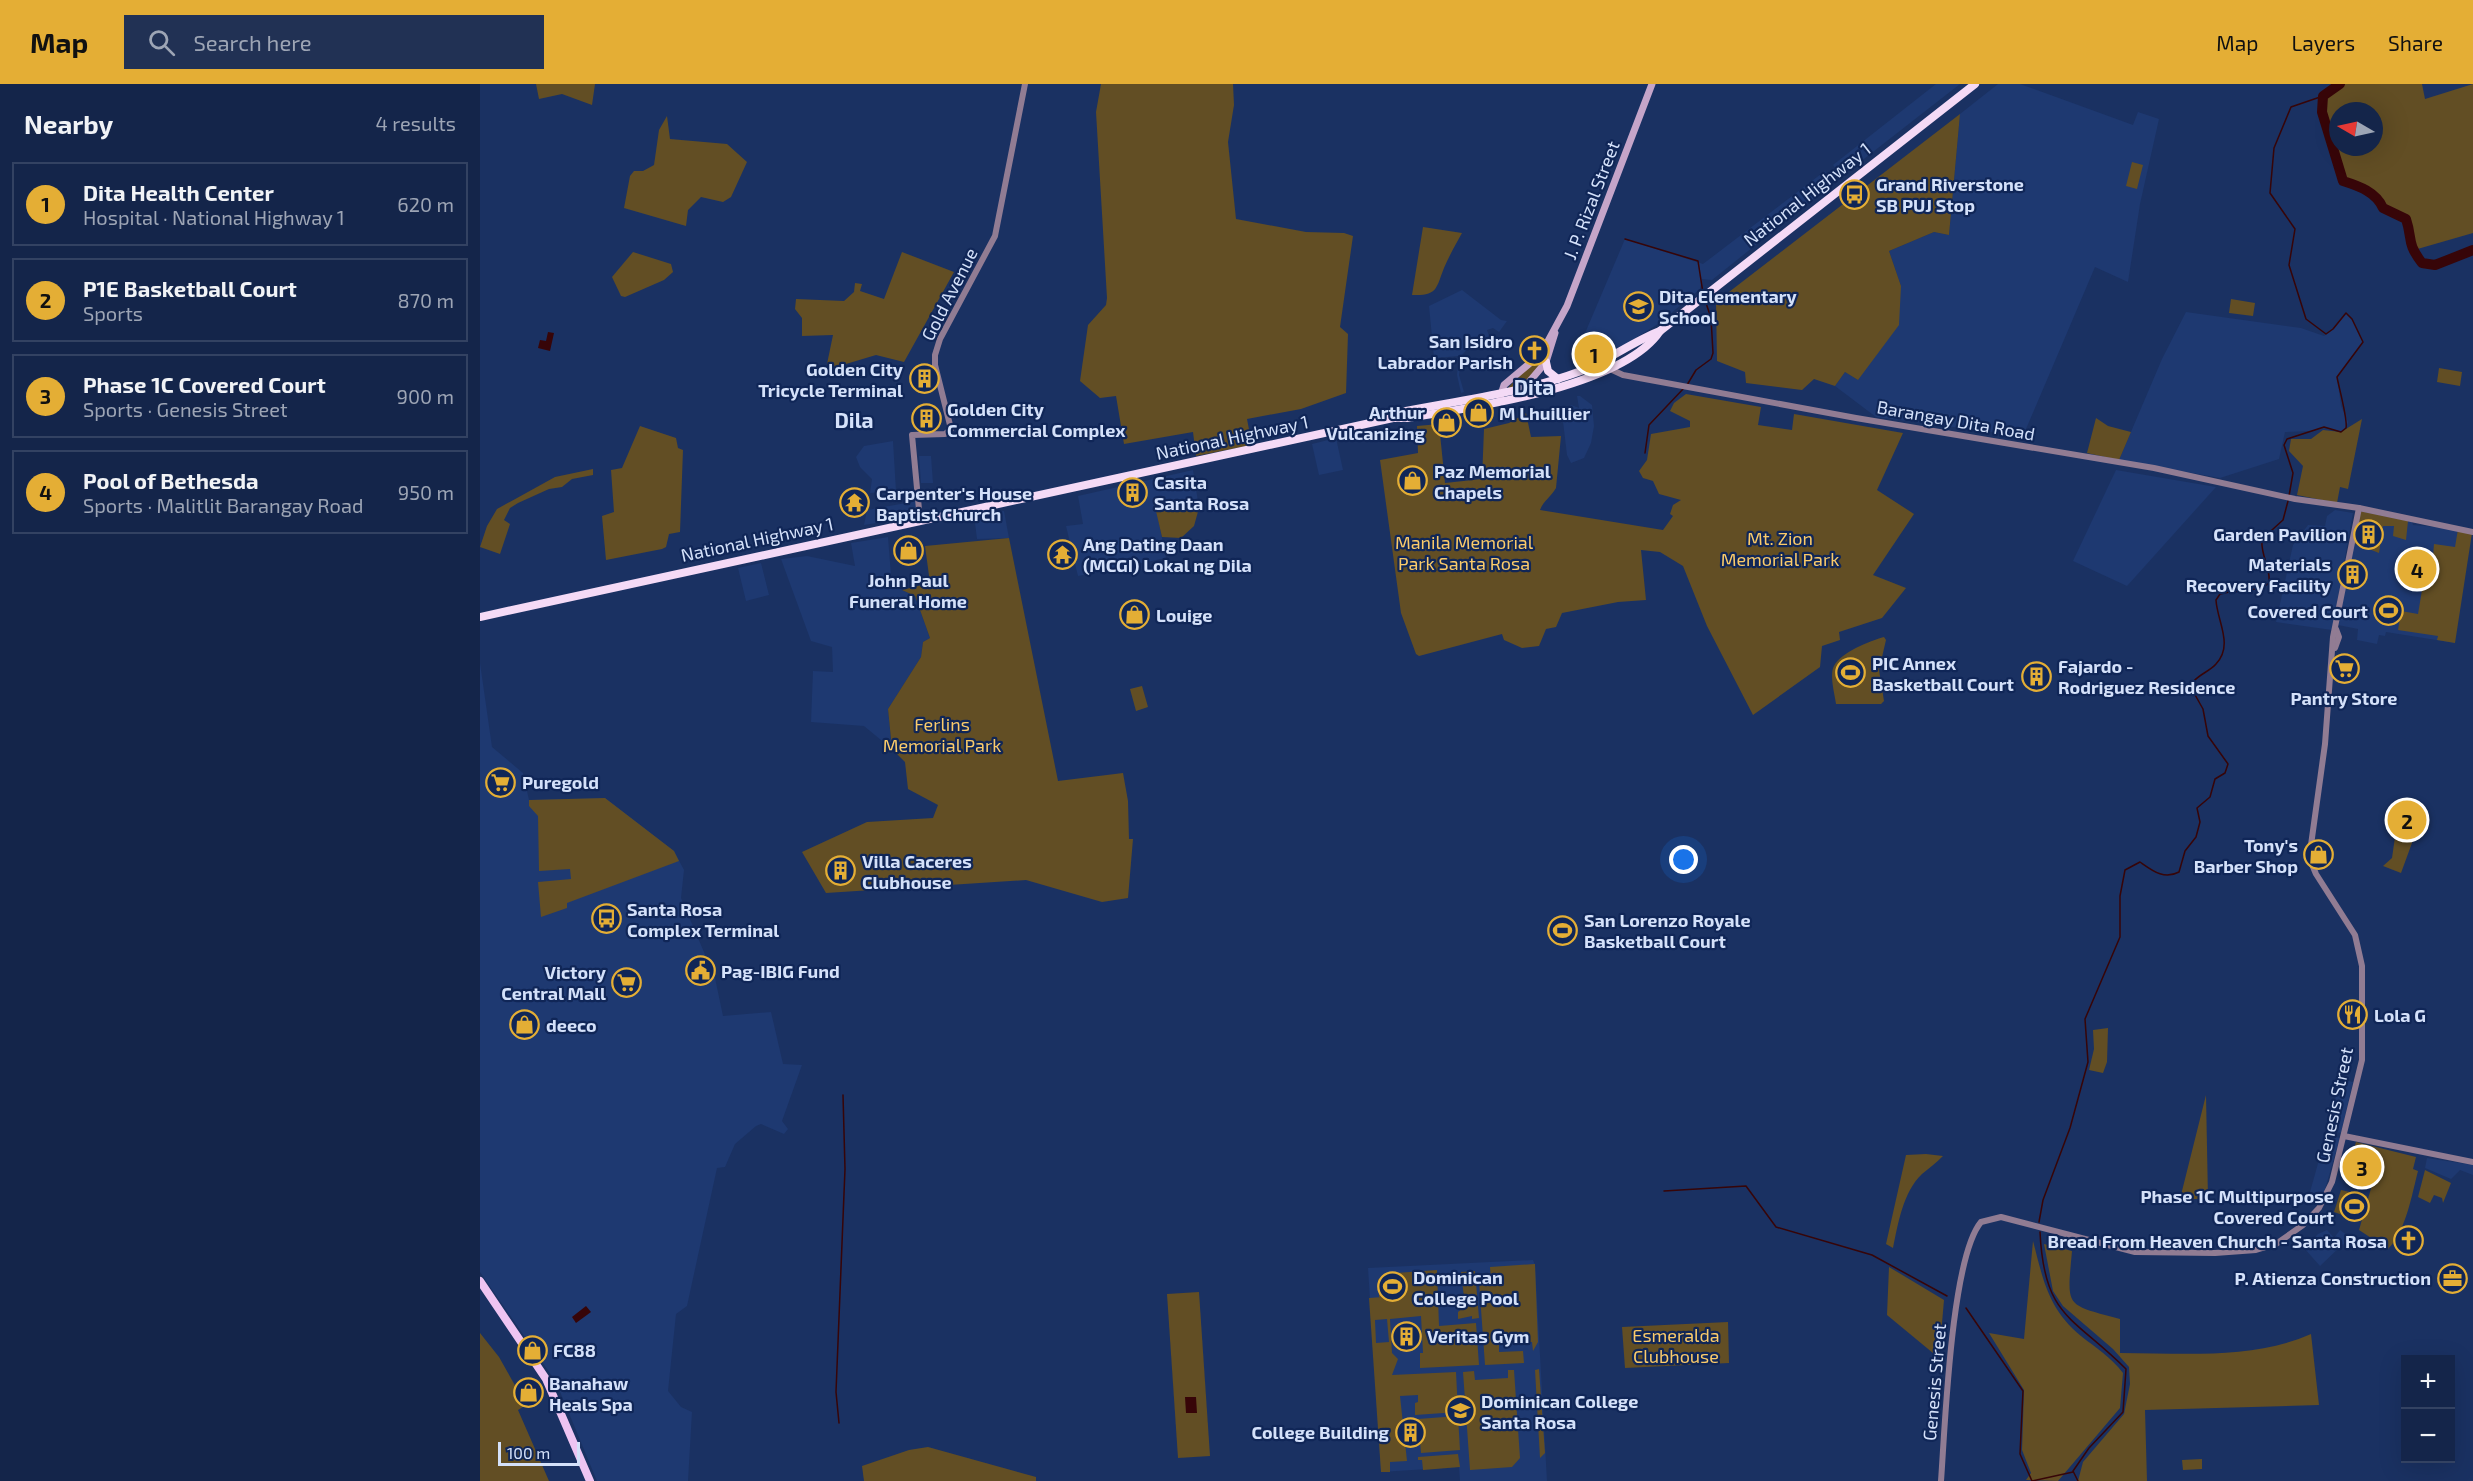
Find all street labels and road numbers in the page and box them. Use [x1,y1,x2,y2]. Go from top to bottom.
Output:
street label: J. P. Rizal Street [1558,137,1624,262]
street label: National Highway 1 [1739,138,1875,250]
street label: Gold Avenue [916,244,982,344]
street label: Barangay Dita Road [1875,395,2037,445]
street label: National Highway 1 [1154,410,1310,464]
street label: National Highway 1 [679,512,835,566]
street label: Genesis Street [2311,1045,2357,1165]
street label: Genesis Street [1918,1322,1950,1442]

